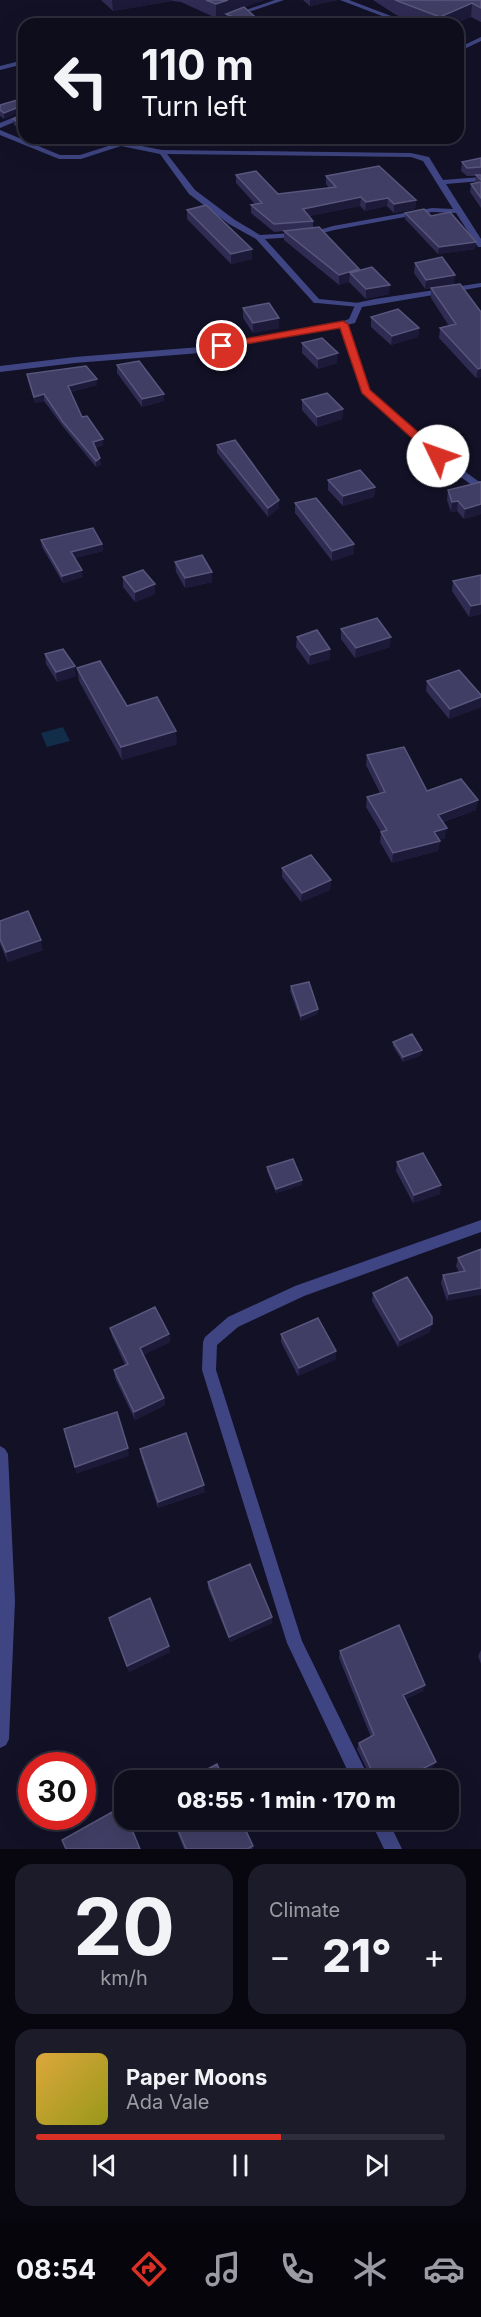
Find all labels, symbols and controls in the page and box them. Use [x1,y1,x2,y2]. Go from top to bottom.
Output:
text: 110 m [141,39,254,90]
icon: left [42,42,120,120]
text: Turn left [141,90,247,123]
pin [196,320,247,371]
icon: arrive [205,329,238,362]
position arrow [406,424,470,488]
speed limit sign: 30 [18,1752,96,1830]
text: 08:55 · 1 min · 170 m [177,1787,396,1813]
text: 20 [73,1879,175,1974]
text: Climate [269,1898,340,1922]
text: 21° [322,1928,392,1983]
text: − [269,1936,291,1976]
text: + [423,1936,445,1976]
text: km/h [100,1966,148,1990]
text: Paper Moons [126,2064,267,2090]
text: Ada Vale [126,2090,209,2114]
icon: previous [88,2149,121,2182]
icon: pause [224,2149,257,2182]
icon: next [360,2149,393,2182]
icon: directions [128,2248,170,2290]
icon: music [202,2248,244,2290]
icon: phone [276,2248,318,2290]
icon: climate [349,2248,391,2290]
icon: car [423,2248,465,2290]
text: 08:54 [16,2253,96,2286]

